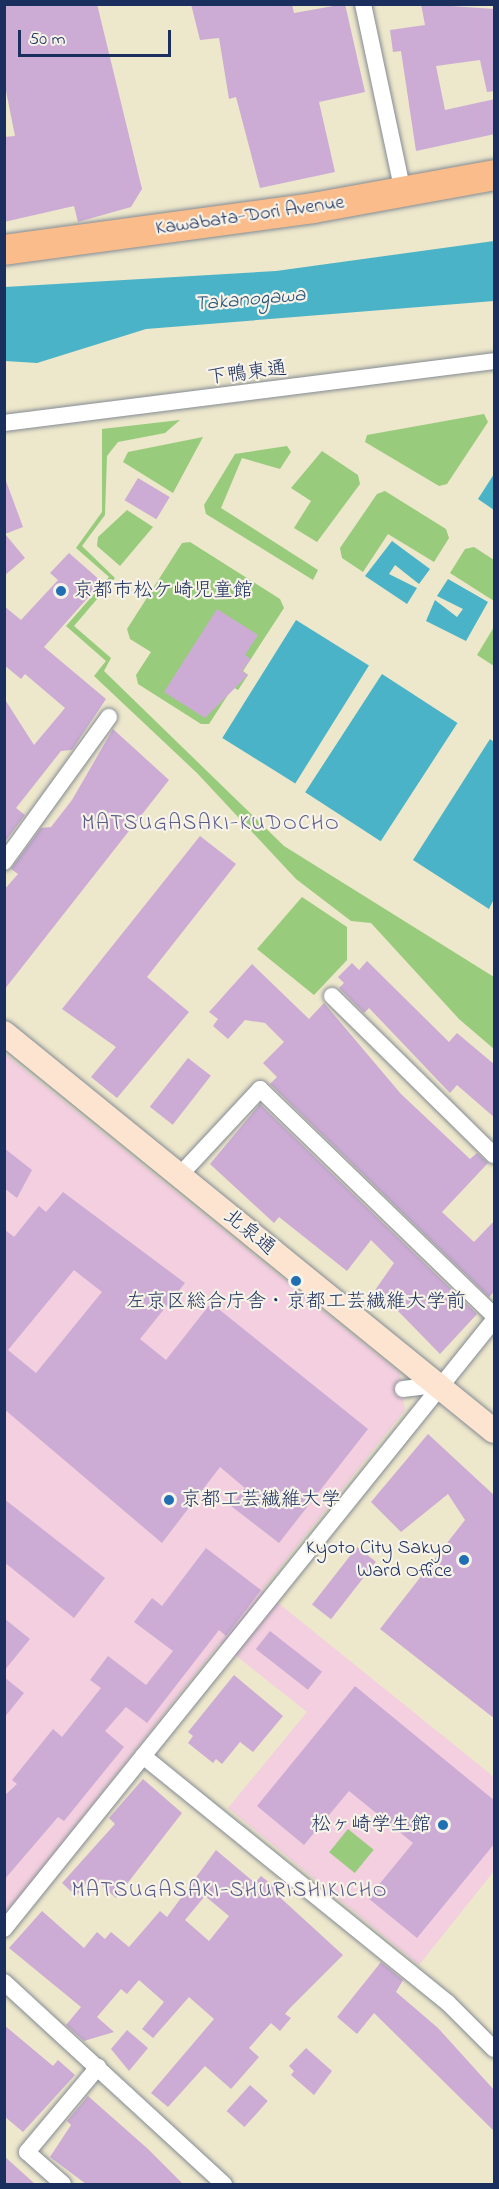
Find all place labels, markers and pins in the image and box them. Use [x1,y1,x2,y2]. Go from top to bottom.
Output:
place label: 京都市松ケ崎児童館 [73,579,253,603]
marker: 京都市松ケ崎児童館 [54,584,68,598]
marker: 左京区総合庁舎・京都工芸繊維大学前 [289,1274,303,1288]
place label: 左京区総合庁舎・京都工芸繊維大学前 [126,1290,466,1314]
place label: 京都工芸繊維大学 [181,1488,341,1512]
marker: 京都工芸繊維大学 [162,1493,176,1507]
place label: Kyoto City Sakyo Ward Office [306,1536,452,1583]
marker: Kyoto City Sakyo Ward Office [457,1553,471,1567]
place label: 松ヶ崎学生館 [311,1813,431,1837]
marker: 松ヶ崎学生館 [436,1818,450,1832]

